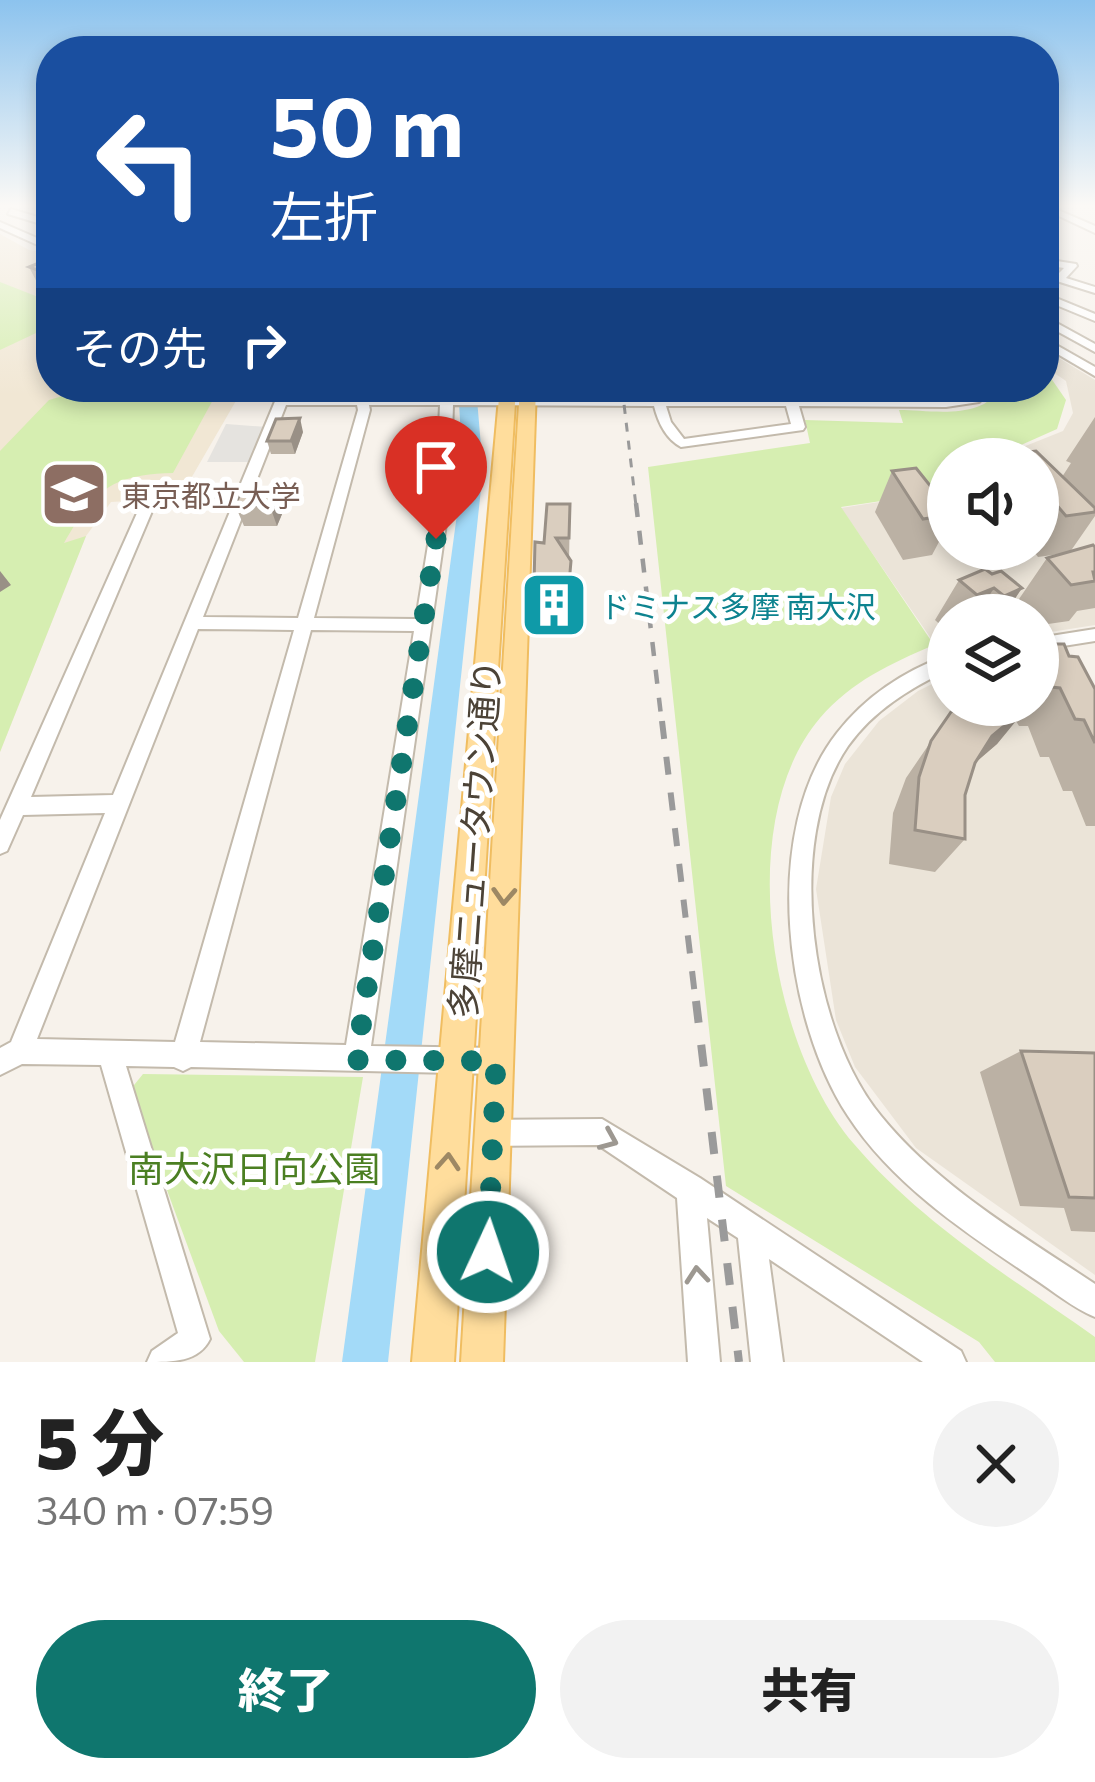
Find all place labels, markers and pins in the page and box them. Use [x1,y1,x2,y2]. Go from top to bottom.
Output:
pin [385,416,487,539]
school or university icon: 東京都立大学 [39,459,109,529]
place label: 東京都立大学 [121,476,301,513]
building icon: ドミナス多摩 南大沢 [519,570,589,640]
place label: ドミナス多摩 南大沢 [600,587,876,624]

